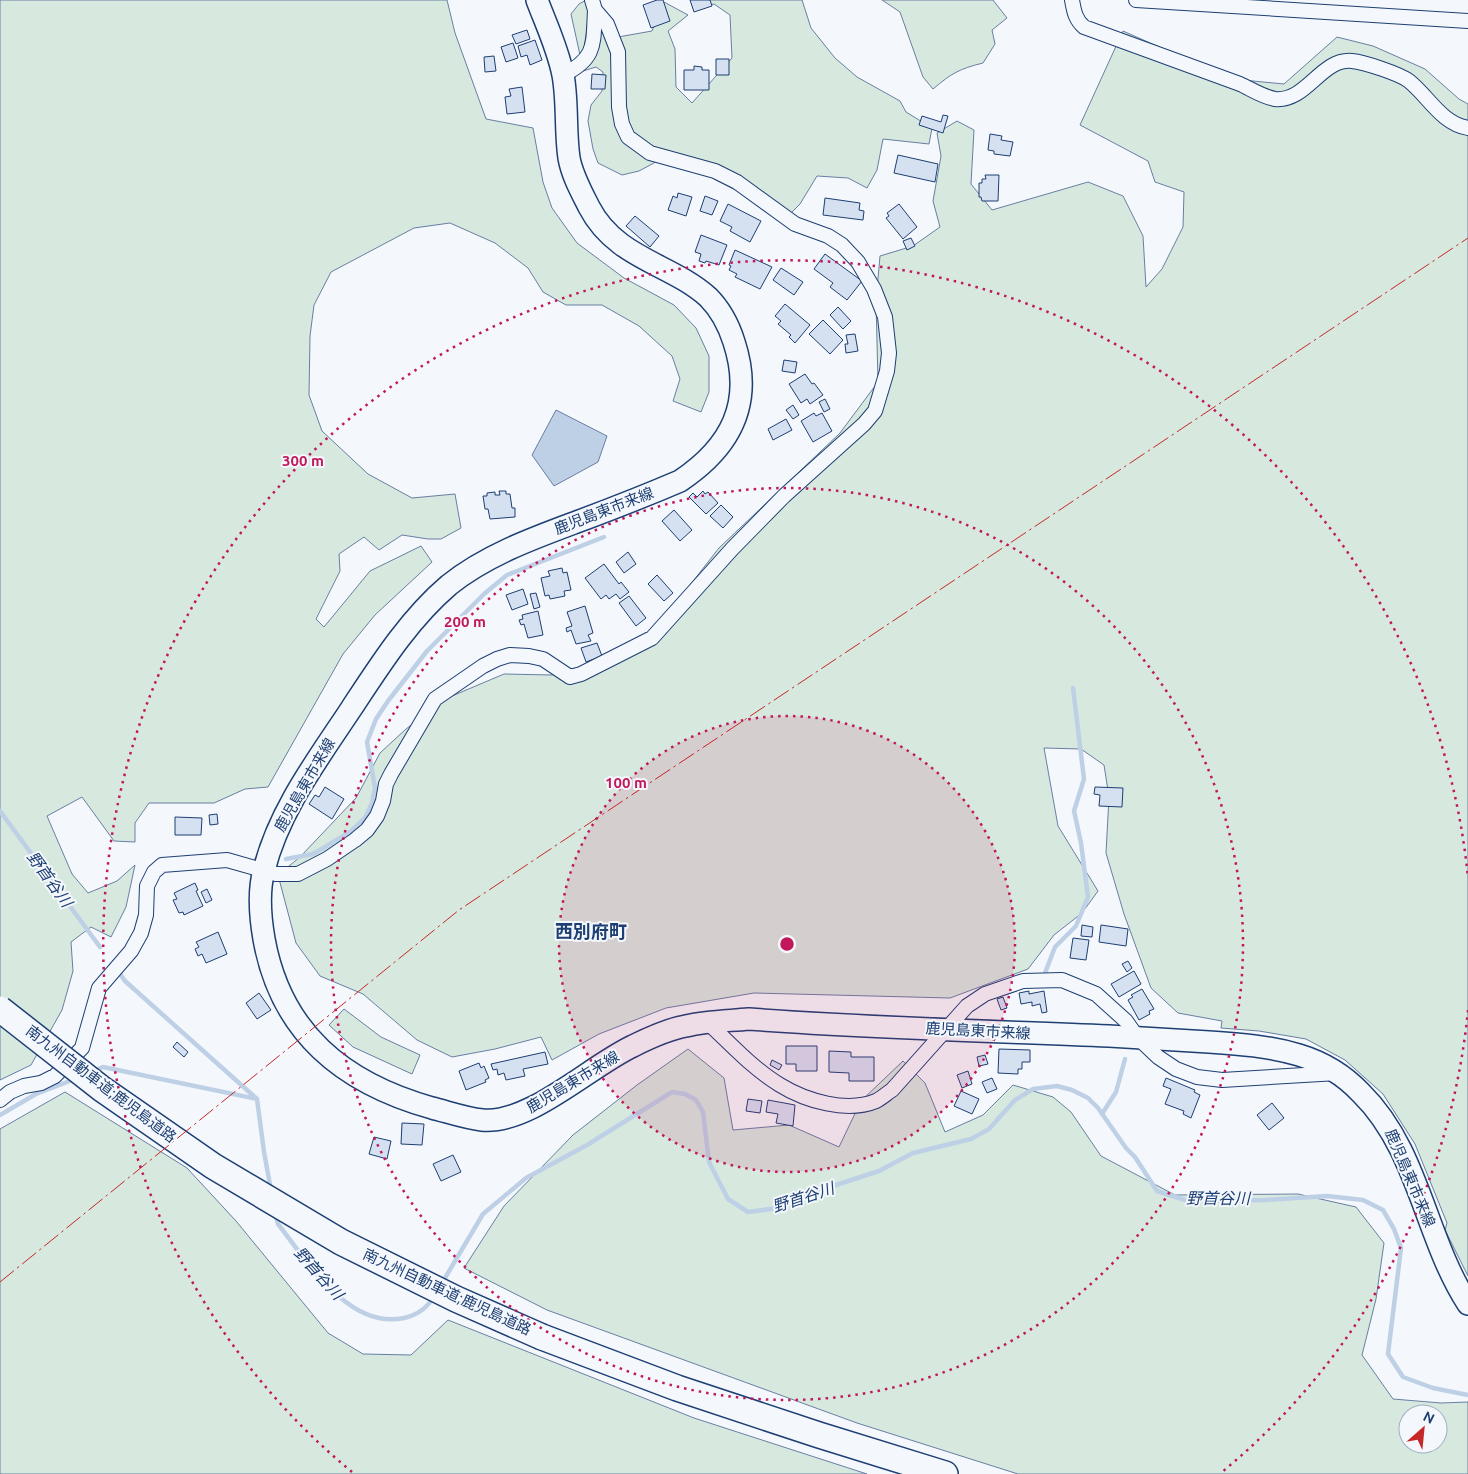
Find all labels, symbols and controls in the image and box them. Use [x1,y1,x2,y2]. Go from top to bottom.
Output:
text: 300 m [282,452,324,469]
street label: 鹿児島東市来線 [552,484,656,537]
text: 200 m [444,613,486,630]
street label: 鹿児島東市来線 [271,735,338,834]
text: 100 m [605,774,647,791]
water label: 野首谷川 [24,848,77,912]
district label: 西別府町 [555,921,627,941]
centre of rings [778,935,796,953]
street label: 鹿児島東市来線 [925,1019,1031,1042]
street label: 南九州自動車道;鹿児島道路 [23,1022,180,1146]
street label: 鹿児島東市来線 [523,1047,622,1116]
street label: 鹿児島東市来線 [1382,1126,1439,1229]
water label: 野首谷川 [770,1178,838,1215]
water label: 野首谷川 [1186,1189,1252,1207]
water label: 野首谷川 [291,1243,348,1304]
street label: 南九州自動車道;鹿児島道路 [360,1245,534,1338]
north arrow [1398,1404,1448,1454]
text: N [1421,1408,1437,1427]

